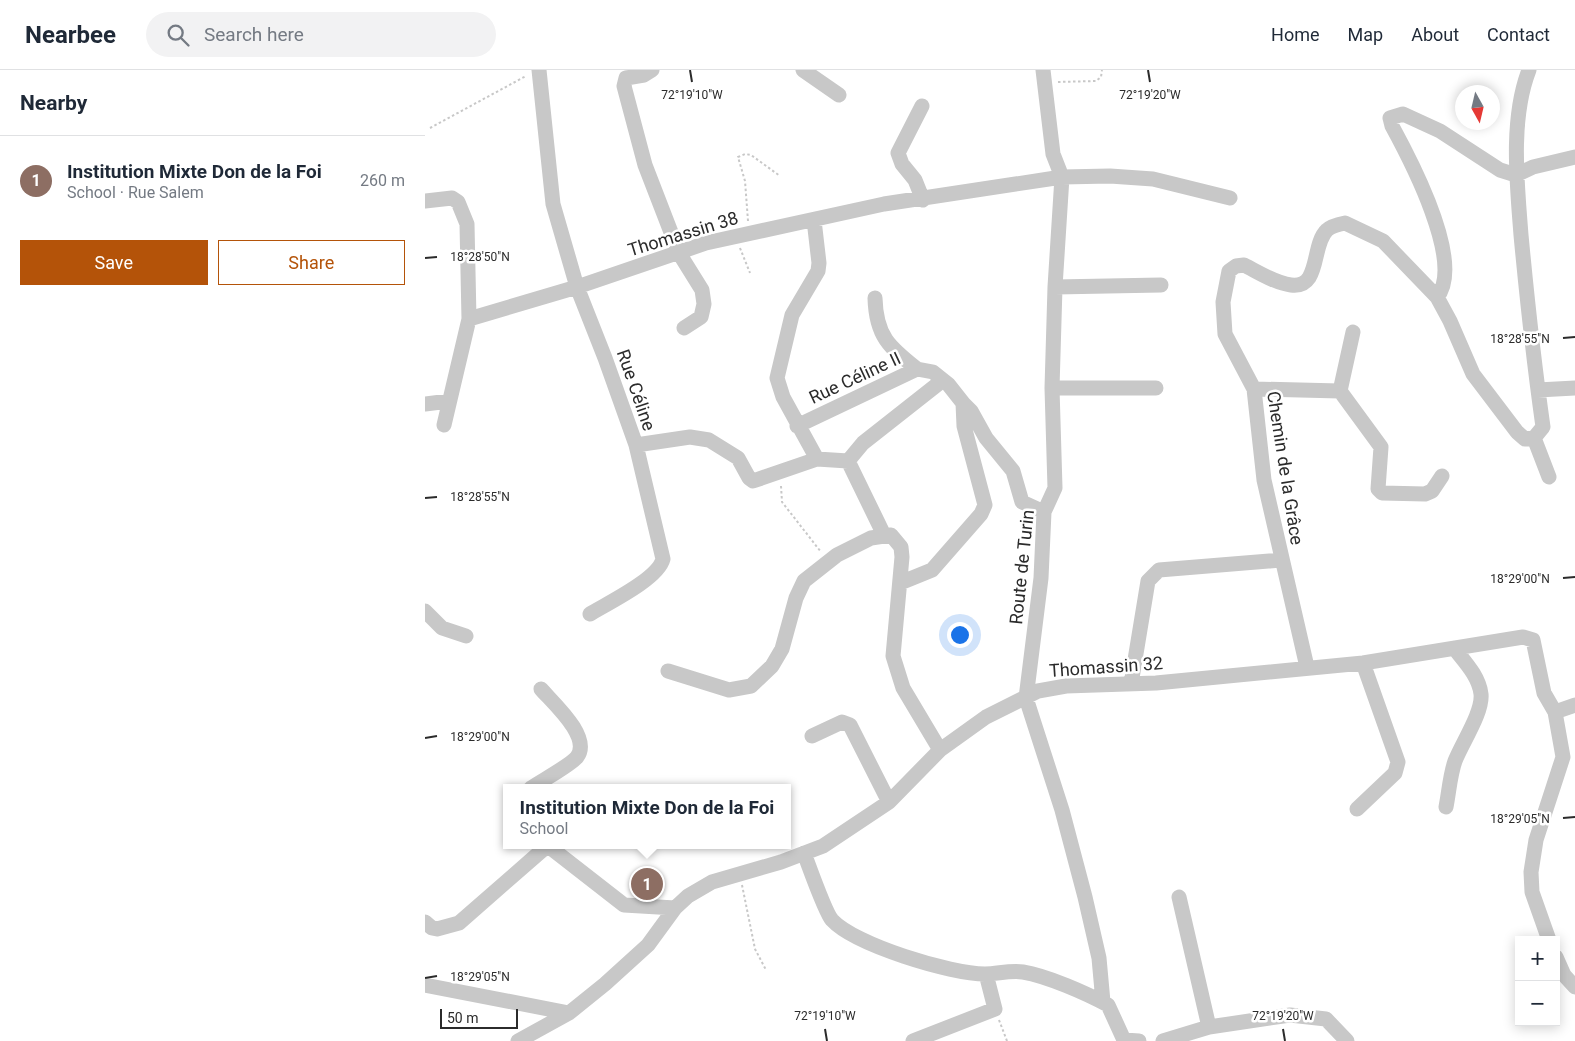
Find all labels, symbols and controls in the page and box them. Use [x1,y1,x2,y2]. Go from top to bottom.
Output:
search box [146,12,496,57]
text: Nearbee [25,21,116,49]
icon: search [164,21,192,49]
text: Search here [204,23,304,46]
text: Home [1271,24,1320,45]
text: Map [1348,24,1383,45]
text: About [1411,24,1459,45]
text: Contact [1487,24,1550,45]
north arrow [1455,85,1500,130]
text: 72°19'10"W [661,88,723,102]
text: 72°19'20"W [1119,88,1181,102]
text: Nearby [20,91,87,115]
text: Institution Mixte Don de la Foi [67,160,322,183]
text: 1 [31,171,41,190]
text: 260 m [360,171,405,190]
text: School · Rue Salem [67,183,204,202]
street label: Thomassin 38 [625,207,740,260]
button: Save [20,240,208,285]
button: Share [218,240,405,285]
text: 18°28'50"N [450,250,510,264]
text: 18°28'55"N [1490,332,1550,346]
street label: Rue Céline [613,346,660,433]
street label: Rue Céline II [806,347,904,408]
street label: Chemin de la Grâce [1263,390,1308,546]
text: 18°28'55"N [450,490,510,504]
street label: Route de Turin [1005,509,1038,625]
text: 18°29'00"N [1490,572,1550,586]
your location [947,622,973,648]
street label: Thomassin 32 [1048,652,1164,681]
text: 18°29'00"N [450,730,510,744]
popup [503,784,791,849]
text: Institution Mixte Don de la Foi [520,796,774,819]
text: 18°29'05"N [1490,812,1550,826]
text: School [520,819,568,838]
pin: 1 [631,865,663,903]
map controls [1515,936,1560,1026]
button: + [1515,936,1560,981]
text: 18°29'05"N [450,970,510,984]
button: − [1515,981,1560,1026]
scale bar [440,1006,517,1029]
text: 72°19'10"W [794,1009,856,1023]
text: 72°19'20"W [1252,1009,1314,1023]
text: 50 m [447,1010,479,1026]

